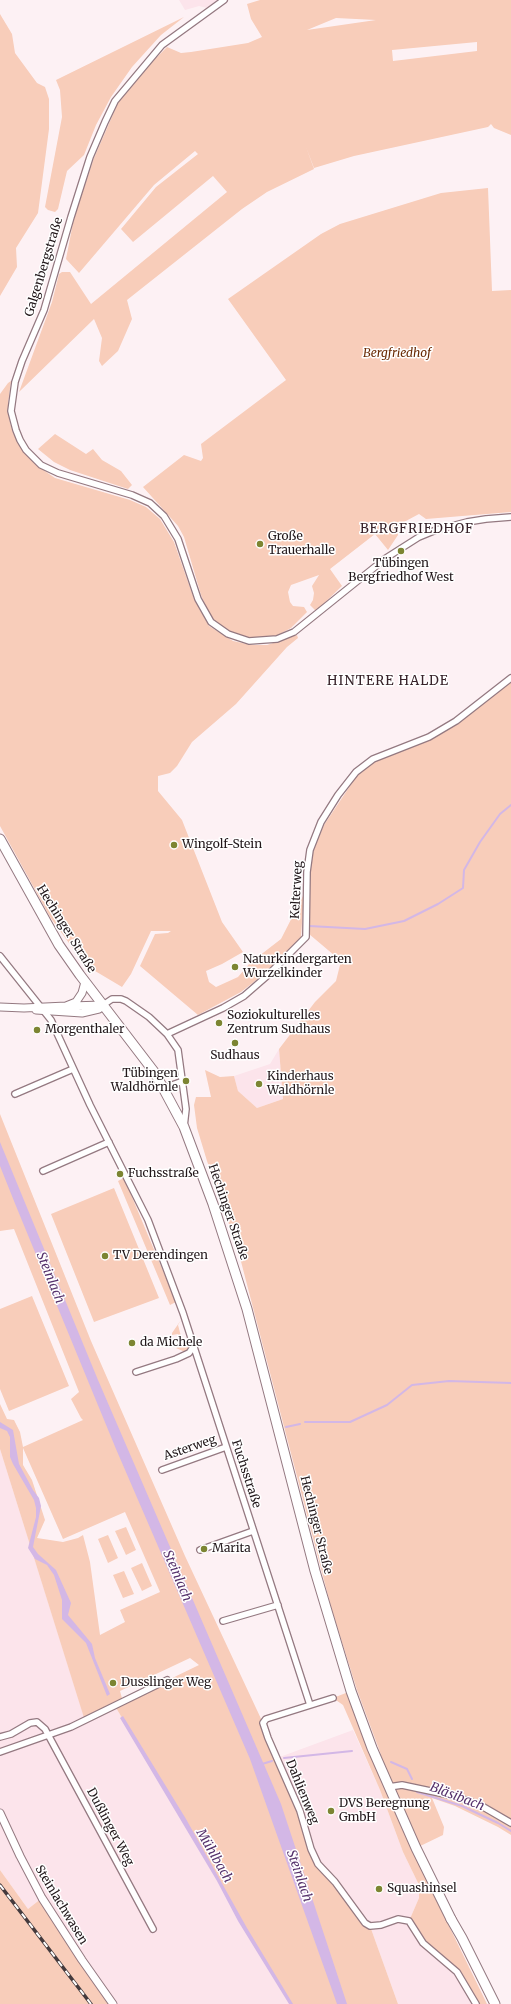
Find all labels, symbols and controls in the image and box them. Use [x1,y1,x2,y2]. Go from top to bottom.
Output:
street label: Galgenbergstraße [22,216,66,318]
park label: Bergfriedhof [363,347,431,361]
district label: BERGFRIEDHOF [360,521,474,537]
place label: Große Trauerhalle [268,530,335,558]
marker: Große Trauerhalle [255,539,265,549]
marker: Tübingen Bergfriedhof West [396,546,406,556]
place label: Tübingen Bergfriedhof West [348,557,454,585]
district label: HINTERE HALDE [327,673,449,689]
place label: Wingolf-Stein [182,838,262,852]
marker: Wingolf-Stein [169,840,179,850]
street label: Kelterweg [288,861,306,919]
street label: Hechinger Straße [33,882,99,976]
place label: Naturkindergarten Wurzelkinder [243,953,352,981]
marker: Naturkindergarten Wurzelkinder [230,962,240,972]
place label: Soziokulturelles Zentrum Sudhaus [227,1009,330,1037]
marker: Soziokulturelles Zentrum Sudhaus [214,1018,224,1028]
place label: Morgenthaler [45,1023,124,1037]
marker: Morgenthaler [32,1025,42,1035]
marker: Sudhaus [230,1038,240,1048]
place label: Sudhaus [210,1049,260,1063]
place label: Tübingen Waldhörnle [111,1067,178,1095]
place label: Kinderhaus Waldhörnle [267,1070,334,1098]
marker: Tübingen Waldhörnle [181,1076,191,1086]
marker: Kinderhaus Waldhörnle [254,1079,264,1089]
street label: Hechinger Straße [205,1162,251,1262]
place label: Fuchsstraße [128,1167,199,1181]
marker: Fuchsstraße [115,1169,125,1179]
place label: TV Derendingen [113,1249,208,1263]
water label: Steinlach [33,1250,67,1306]
marker: TV Derendingen [100,1251,110,1261]
place label: da Michele [140,1336,202,1350]
marker: da Michele [127,1338,137,1348]
street label: Asterweg [162,1432,218,1464]
street label: Fuchsstraße [228,1438,264,1510]
street label: Hechinger Straße [297,1474,335,1576]
place label: Marita [212,1542,251,1556]
marker: Marita [199,1544,209,1554]
water label: Steinlach [159,1548,195,1604]
place label: Dusslinger Weg [121,1676,211,1690]
marker: Dusslinger Weg [108,1678,118,1688]
street label: Dahlienweg [282,1758,322,1826]
water label: Bläsibach [427,1779,487,1815]
street label: Dußlinger Weg [83,1786,137,1868]
place label: DVS Beregnung GmbH [339,1797,429,1825]
marker: DVS Beregnung GmbH [326,1806,336,1816]
water label: Mühlbach [192,1826,236,1886]
water label: Steinlach [283,1848,315,1904]
street label: Steinlachwasen [32,1863,90,1947]
place label: Squashinsel [387,1882,457,1896]
marker: Squashinsel [374,1884,384,1894]

